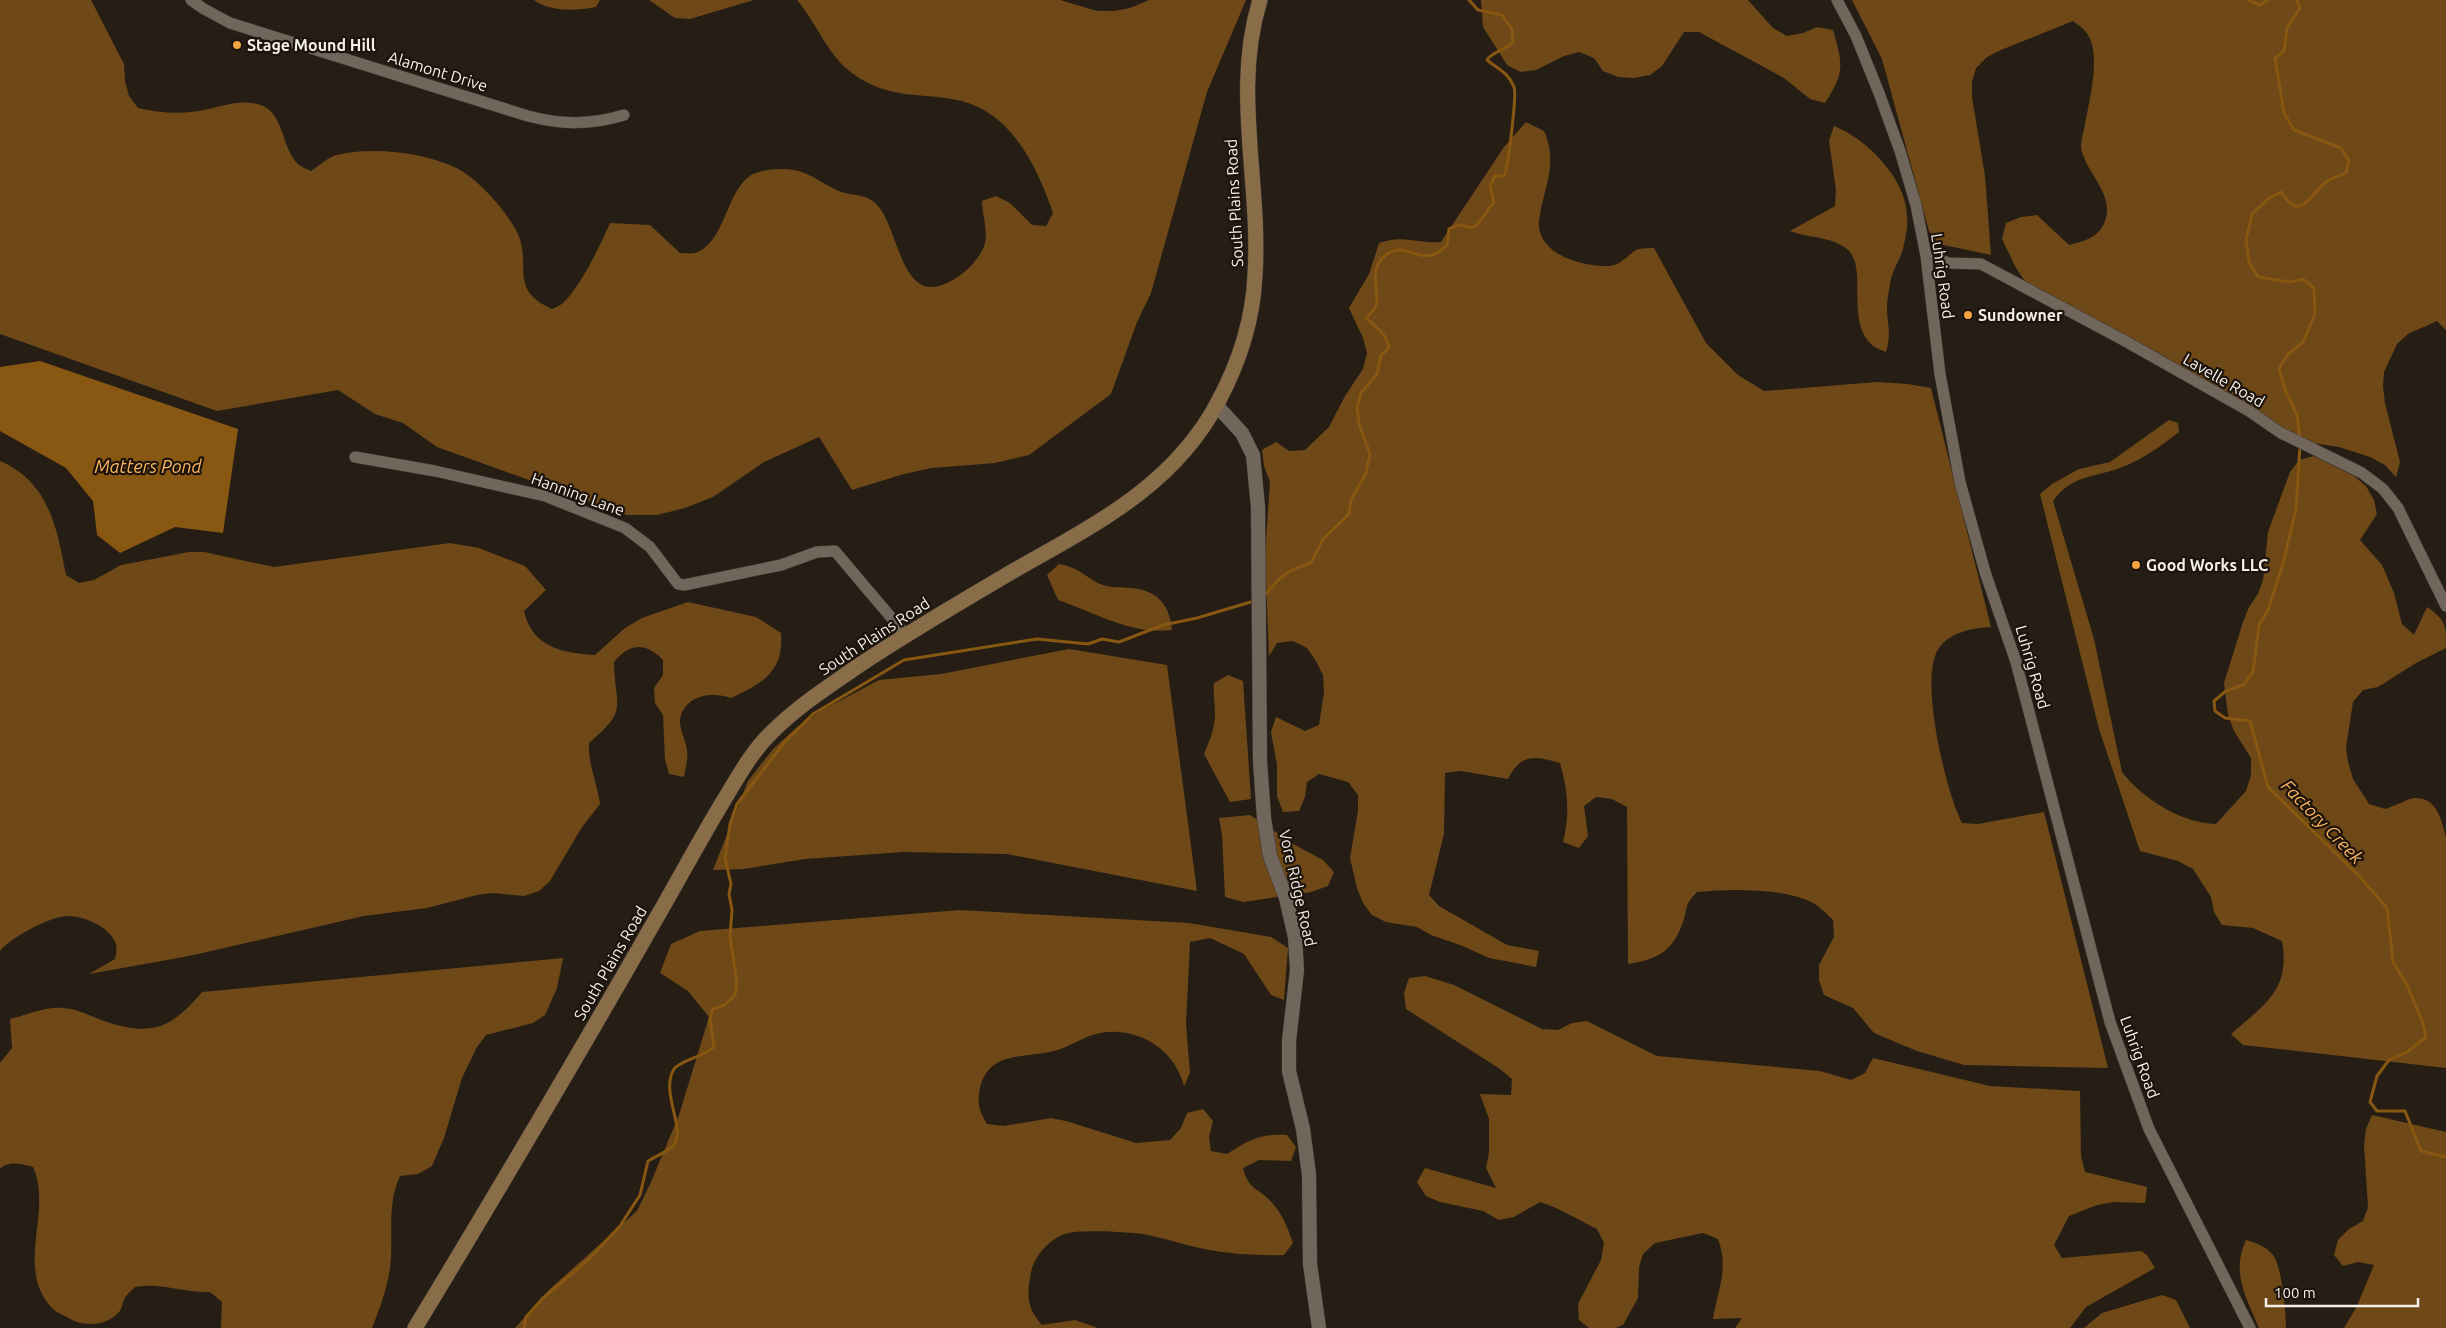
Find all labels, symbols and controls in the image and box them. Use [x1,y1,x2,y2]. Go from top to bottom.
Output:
place label: Stage Mound Hill [247,36,376,54]
marker: Stage Mound Hill [231,39,243,51]
street label: Alamont Drive [386,47,490,95]
street label: South Plains Road [1222,138,1246,268]
street label: Luhrig Road [1928,232,1958,320]
place label: Sundowner [1978,306,2063,324]
marker: Sundowner [1962,309,1974,321]
street label: Lavelle Road [2180,350,2268,410]
water label: Matters Pond [95,456,202,476]
street label: Hanning Lane [529,469,627,519]
place label: Good Works LLC [2146,556,2268,574]
marker: Good Works LLC [2130,559,2142,571]
street label: South Plains Road [815,593,933,679]
street label: Luhrig Road [2012,623,2054,711]
water label: Factory Creek [2278,775,2368,868]
street label: Vore Ridge Road [1276,828,1320,948]
street label: South Plains Road [570,903,650,1023]
street label: Luhrig Road [2117,1013,2163,1101]
scale bar [2266,1276,2418,1308]
text: 100 m [2274,1284,2316,1301]

